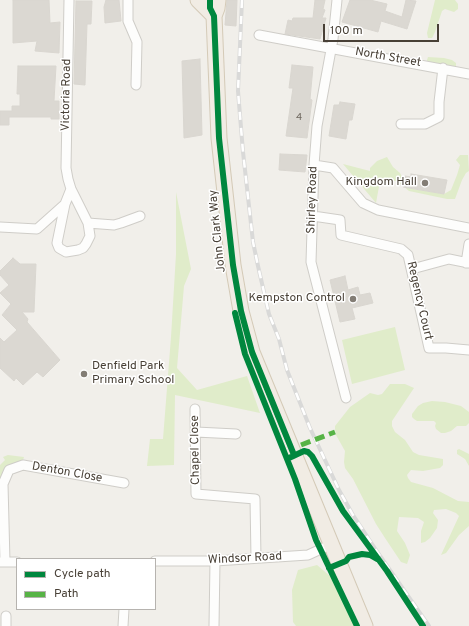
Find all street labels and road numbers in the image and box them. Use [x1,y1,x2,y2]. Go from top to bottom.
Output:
street label: North Street [354,45,422,71]
street label: Victoria Road [59,59,75,131]
street label: Shirley Road [305,166,321,234]
street label: John Clark Way [206,189,230,273]
street label: Regency Court [403,260,435,342]
street label: Chapel Close [188,415,204,485]
street label: Denton Close [31,460,103,486]
street label: Windsor Road [208,550,282,568]

